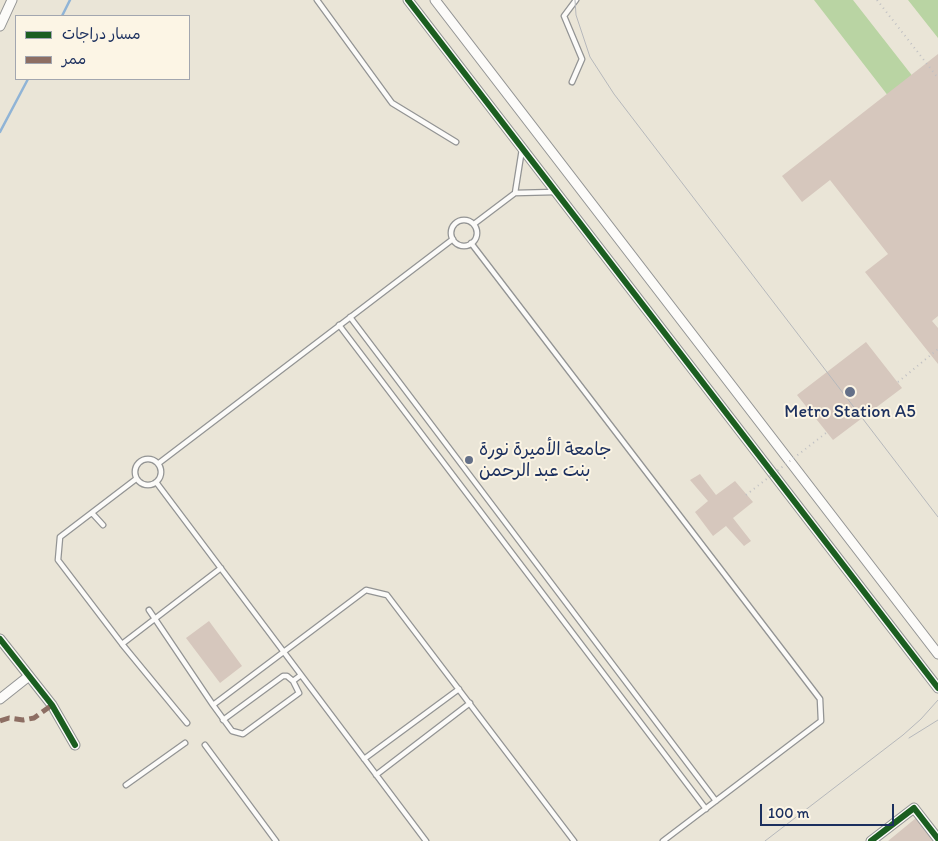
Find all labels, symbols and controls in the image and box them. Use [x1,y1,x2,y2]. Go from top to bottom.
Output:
legend [15,15,190,80]
text: مسار دراجات [62,25,141,43]
text: ممر [62,50,86,68]
marker: Metro Station A5 [843,385,857,399]
place label: Metro Station A5 [784,401,916,423]
place label: جامعة الأميرة نورة بنت عبد الرحمن [479,439,612,482]
marker: جامعة الأميرة نورة بنت عبد الرحمن [463,454,475,466]
scale bar [763,794,897,826]
text: 100 m [768,804,809,822]

